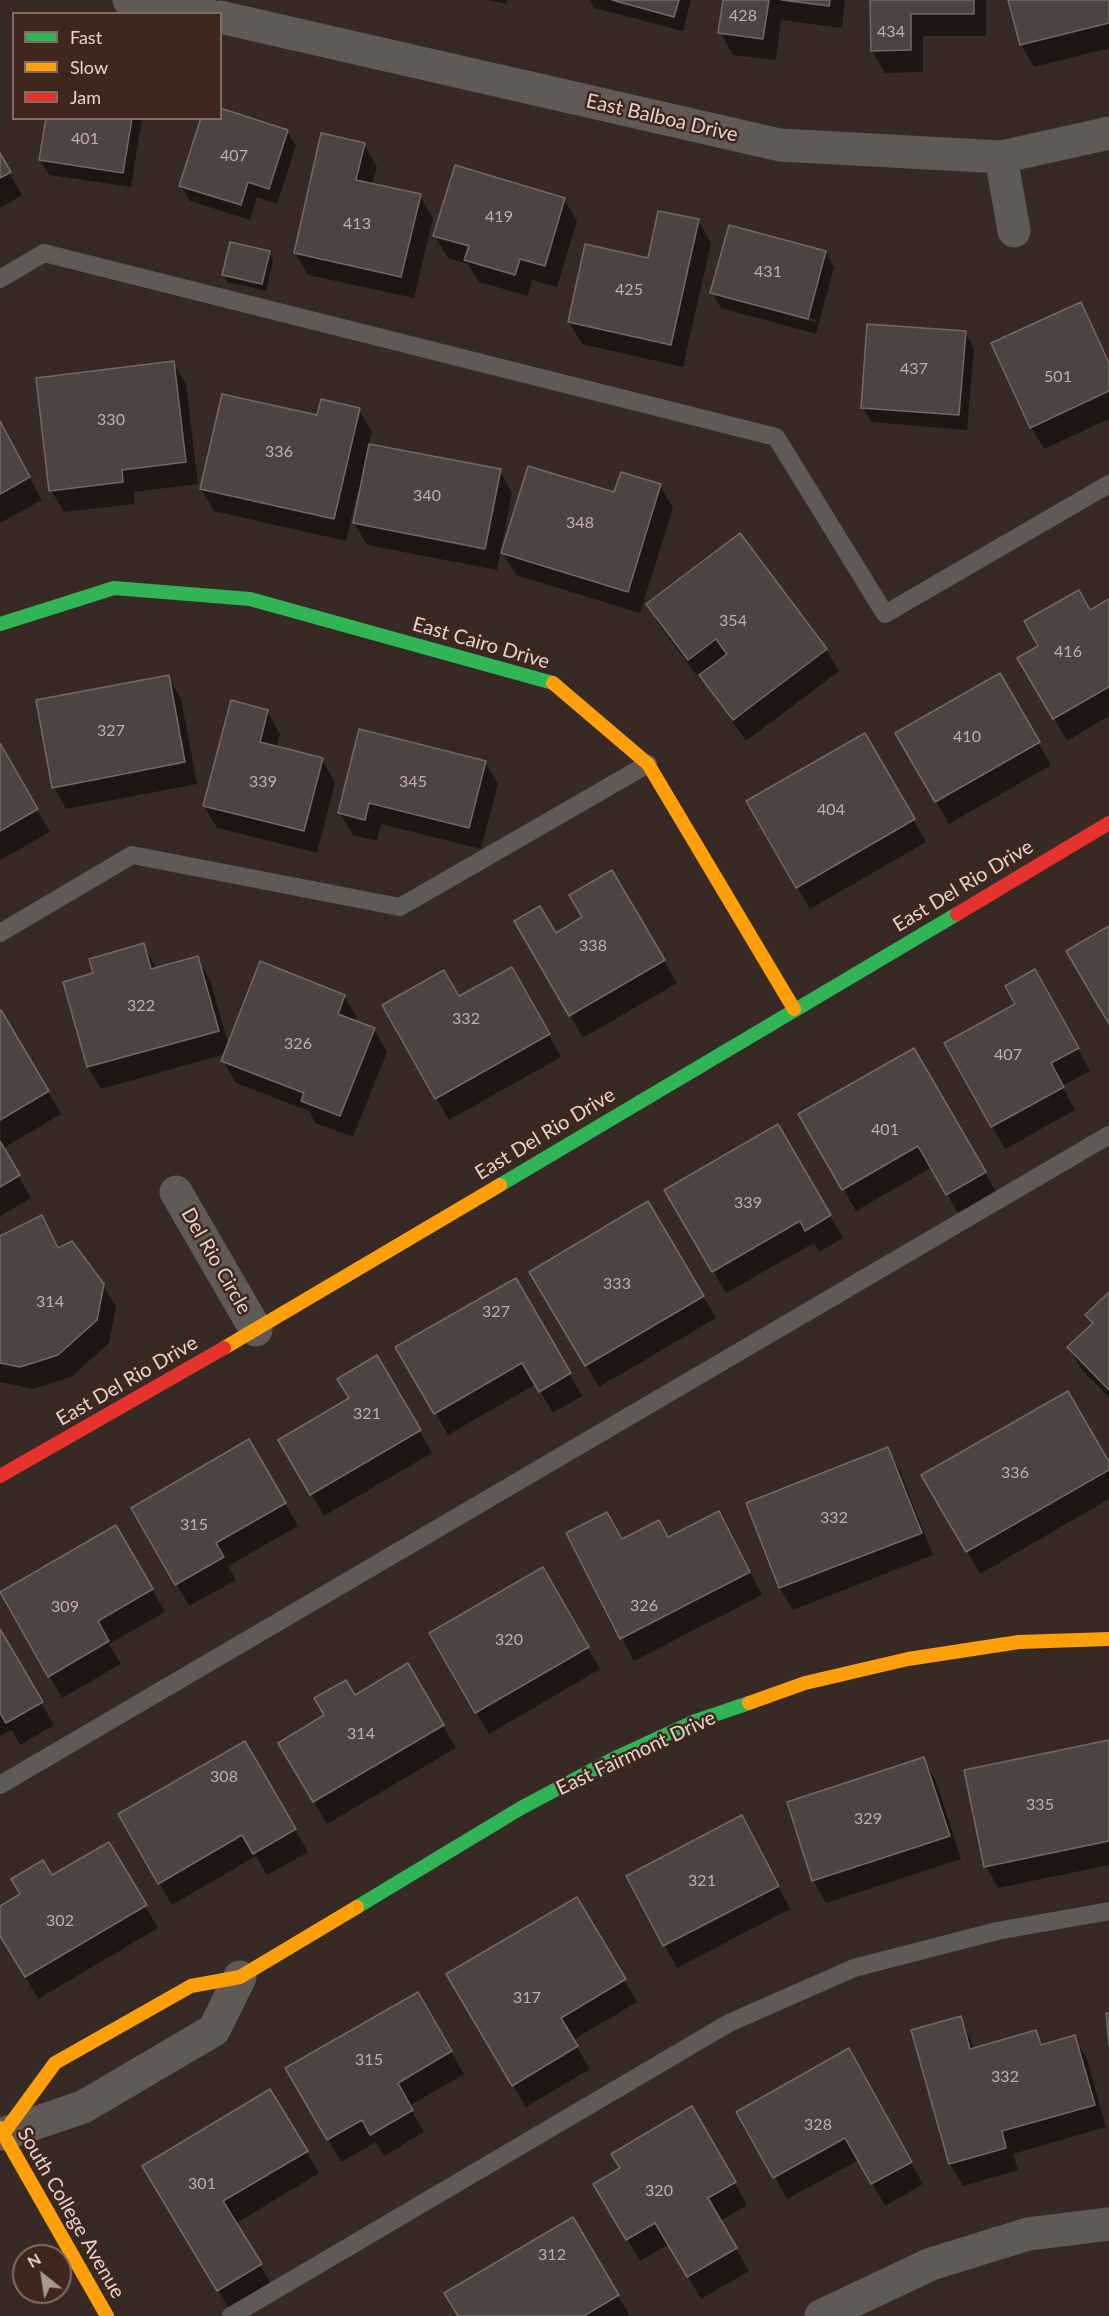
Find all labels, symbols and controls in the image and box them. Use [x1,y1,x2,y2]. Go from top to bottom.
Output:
house number: 428 [729,6,757,26]
legend [12,12,222,120]
house number: 434 [877,22,905,42]
text: Fast [70,26,102,48]
text: Slow [70,56,108,78]
text: Jam [70,86,101,108]
street label: East Balboa Drive [584,89,740,147]
house number: 401 [71,129,99,149]
house number: 407 [220,146,248,166]
house number: 419 [485,207,513,227]
house number: 413 [343,214,371,234]
house number: 431 [754,262,782,282]
house number: 425 [615,280,643,300]
house number: 437 [900,359,928,379]
house number: 501 [1044,367,1072,387]
house number: 330 [97,410,125,430]
house number: 336 [265,442,293,462]
house number: 340 [413,486,441,506]
house number: 348 [566,513,594,533]
house number: 354 [719,611,747,631]
street label: East Cairo Drive [410,612,552,674]
house number: 416 [1054,642,1082,662]
house number: 327 [97,721,125,741]
house number: 410 [953,727,981,747]
house number: 339 [249,772,277,792]
house number: 345 [399,772,427,792]
house number: 404 [817,800,845,820]
street label: East Del Rio Drive [889,835,1037,937]
house number: 338 [579,936,607,956]
house number: 322 [127,996,155,1016]
house number: 332 [452,1009,480,1029]
house number: 326 [284,1034,312,1054]
house number: 407 [994,1045,1022,1065]
street label: East Del Rio Drive [471,1083,619,1185]
house number: 401 [871,1120,899,1140]
house number: 339 [734,1193,762,1213]
street label: Del Rio Circle [176,1203,256,1319]
house number: 333 [603,1274,631,1294]
house number: 314 [36,1292,64,1312]
house number: 327 [482,1302,510,1322]
street label: East Del Rio Drive [52,1331,202,1431]
house number: 321 [353,1404,381,1424]
house number: 336 [1001,1463,1029,1483]
house number: 332 [820,1508,848,1528]
house number: 315 [180,1515,208,1535]
house number: 326 [630,1596,658,1616]
house number: 309 [51,1597,79,1617]
house number: 320 [495,1630,523,1650]
street label: East Fairmont Drive [553,1706,719,1800]
house number: 314 [347,1724,375,1744]
house number: 308 [210,1767,238,1787]
house number: 335 [1026,1795,1054,1815]
house number: 329 [854,1809,882,1829]
house number: 321 [688,1871,716,1891]
house number: 302 [46,1911,74,1931]
house number: 317 [513,1988,541,2008]
house number: 315 [355,2050,383,2070]
house number: 332 [991,2067,1019,2087]
house number: 328 [804,2115,832,2135]
street label: South College Avenue [12,2123,130,2303]
house number: 301 [188,2174,216,2194]
house number: 320 [645,2181,673,2201]
north arrow [12,2244,72,2304]
house number: 312 [538,2245,566,2265]
text: N [24,2248,44,2271]

